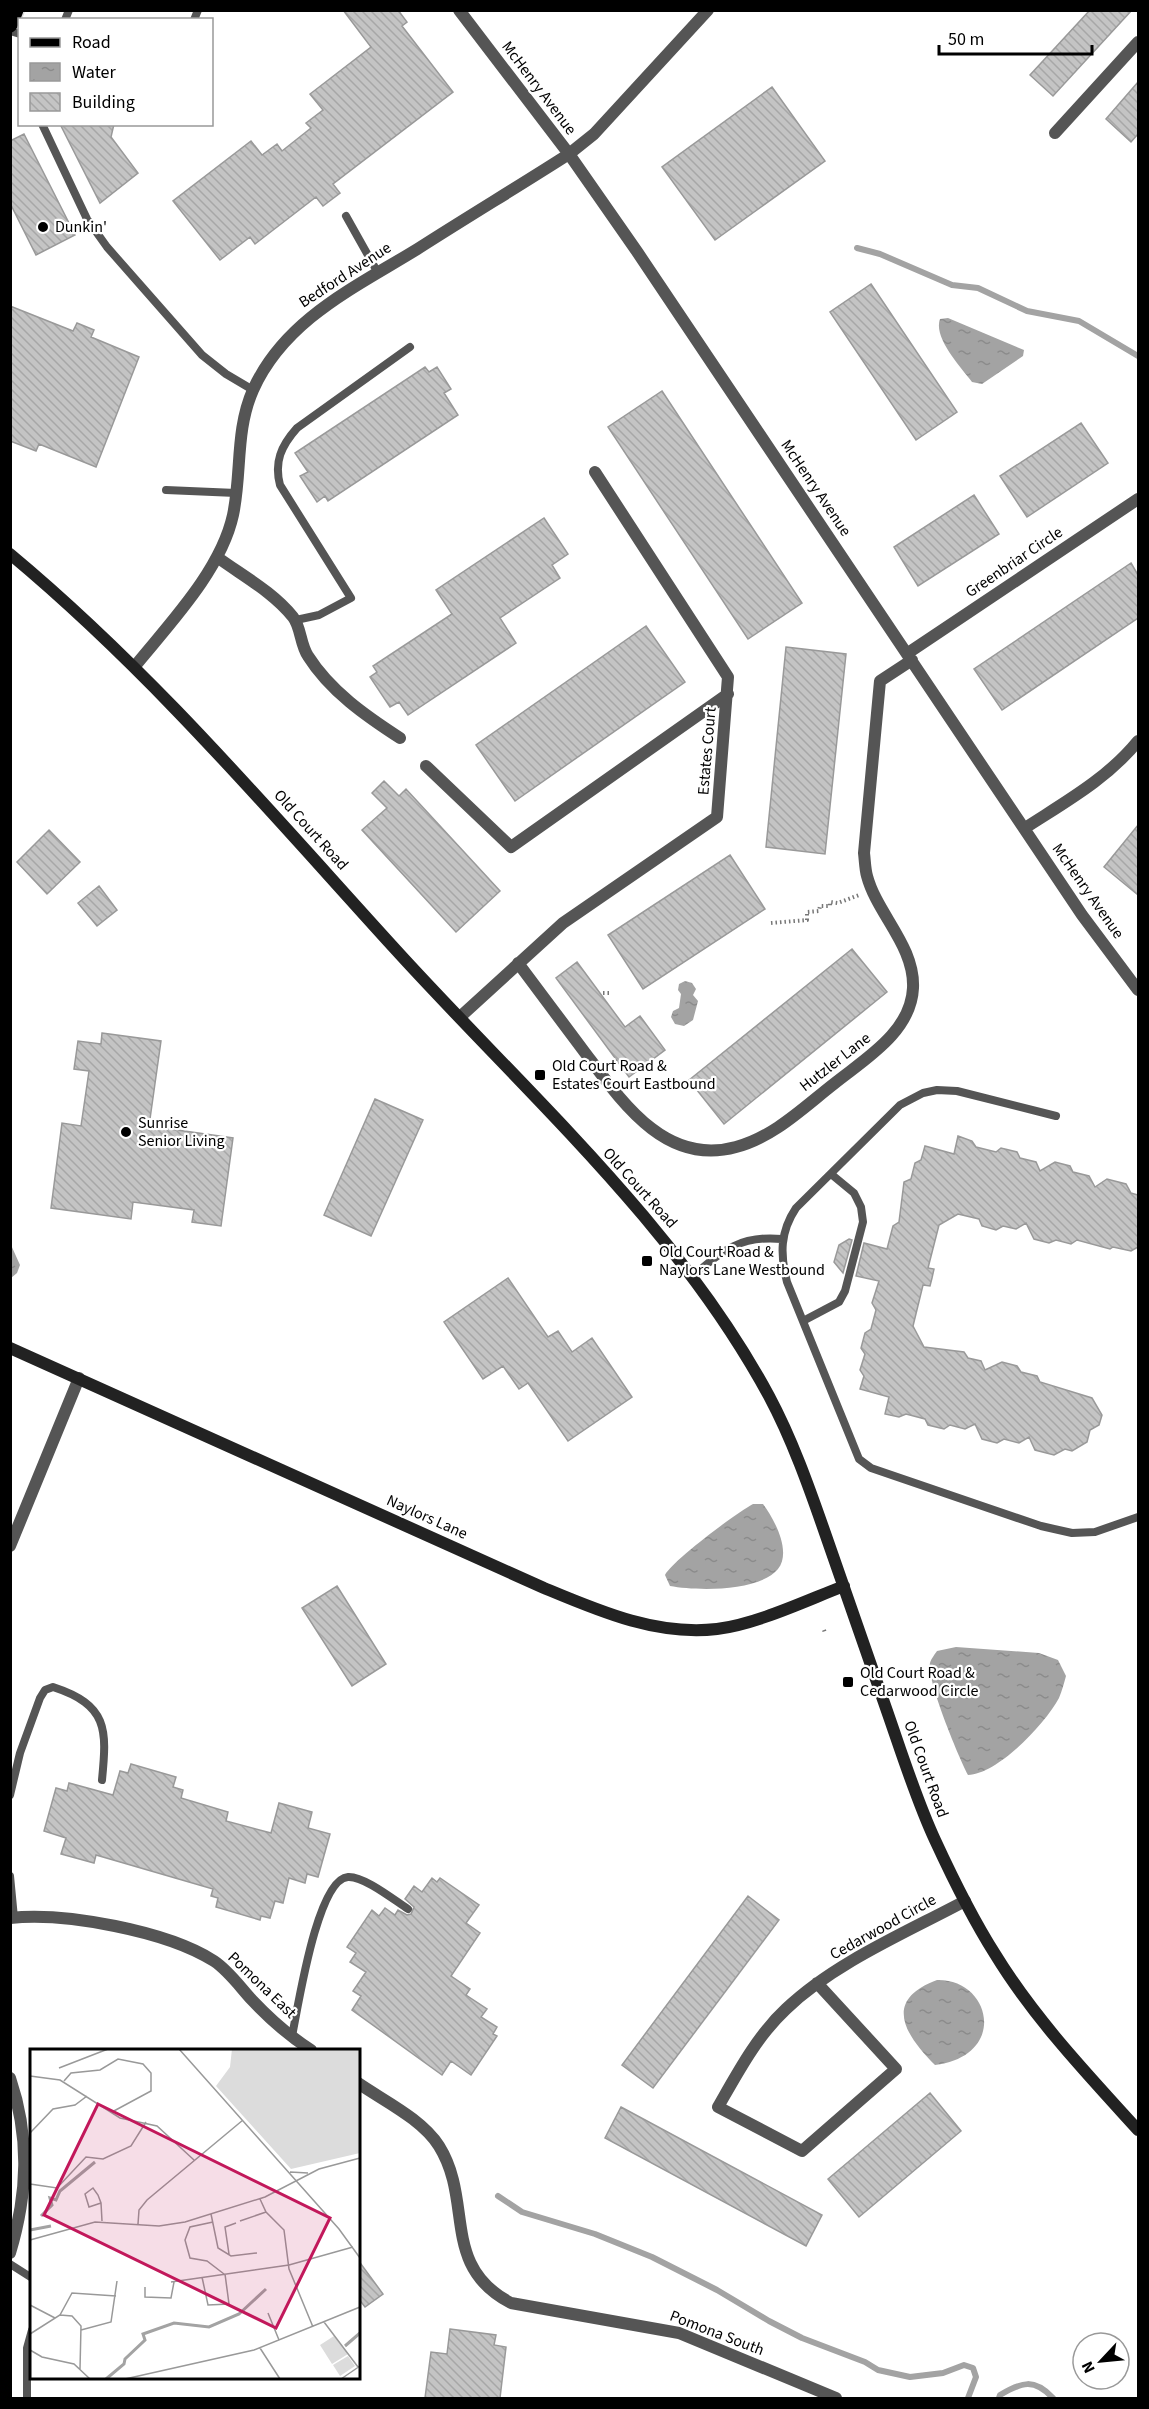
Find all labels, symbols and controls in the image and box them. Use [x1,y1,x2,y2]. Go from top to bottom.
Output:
legend [18,18,213,126]
scale bar [939,18,1092,56]
text: 50 m [948,27,984,52]
text: Road [72,30,111,55]
street label: McHenry Avenue [497,37,582,139]
text: Water [72,60,116,85]
text: Building [72,90,135,115]
place label: Dunkin' [55,216,107,238]
marker: Dunkin' [36,220,50,234]
street label: Bedford Avenue [294,237,396,313]
street label: McHenry Avenue [776,435,856,541]
street label: Greenbriar Circle [961,521,1067,603]
street label: Estates Court [692,706,722,796]
street label: Old Court Road [269,785,353,875]
street label: McHenry Avenue [1047,839,1129,943]
street label: Hutzler Lane [795,1027,875,1097]
place label: Old Court Road & Estates Court Eastbound [552,1055,716,1095]
marker: Old Court Road & Estates Court Eastbound [533,1068,547,1082]
place label: Sunrise Senior Living [138,1112,225,1152]
marker: Sunrise Senior Living [119,1125,133,1139]
street label: Old Court Road [598,1143,682,1233]
place label: Old Court Road & Naylors Lane Westbound [659,1241,825,1281]
marker: Old Court Road & Naylors Lane Westbound [640,1254,654,1268]
street label: Naylors Lane [383,1489,471,1545]
place label: Old Court Road & Cedarwood Circle [860,1662,979,1702]
marker: Old Court Road & Cedarwood Circle [841,1675,855,1689]
street label: Old Court Road [898,1717,954,1821]
street label: Cedarwood Circle [826,1889,940,1965]
street label: Pomona East [223,1947,302,2024]
inset map [30,2049,360,2379]
street label: Pomona South [667,2305,767,2361]
north arrow [1071,2331,1131,2391]
text: N [1076,2358,1101,2377]

